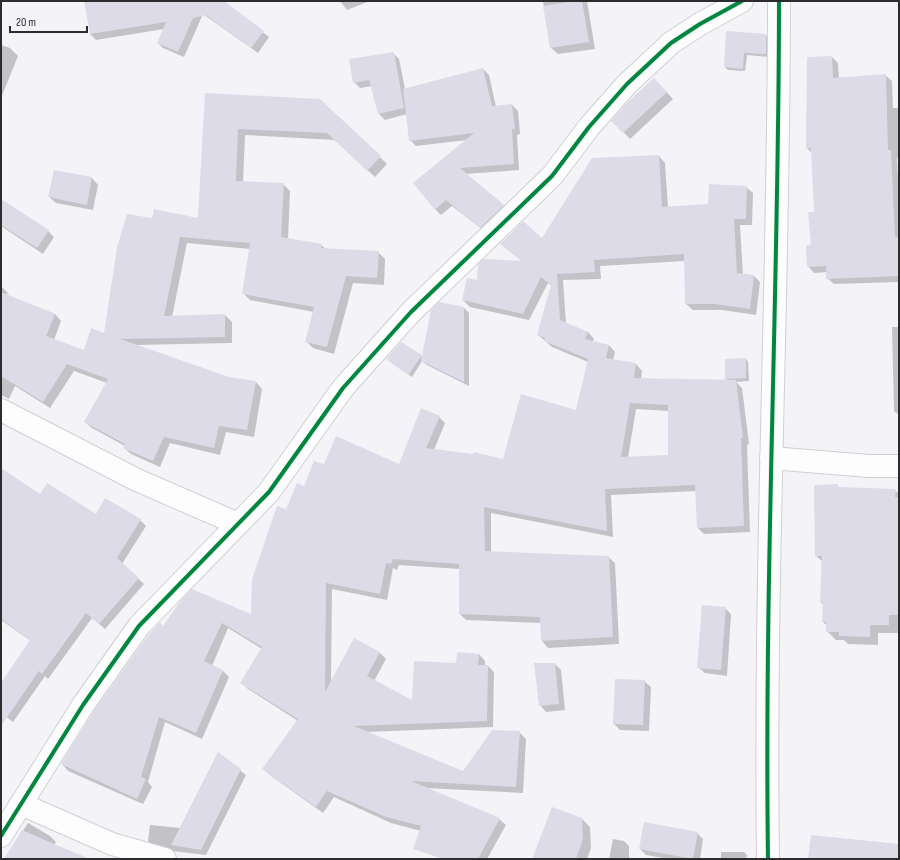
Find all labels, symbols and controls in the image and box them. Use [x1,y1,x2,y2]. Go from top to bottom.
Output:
scale bar [10,8,87,34]
text: 20 m [16,15,36,30]

